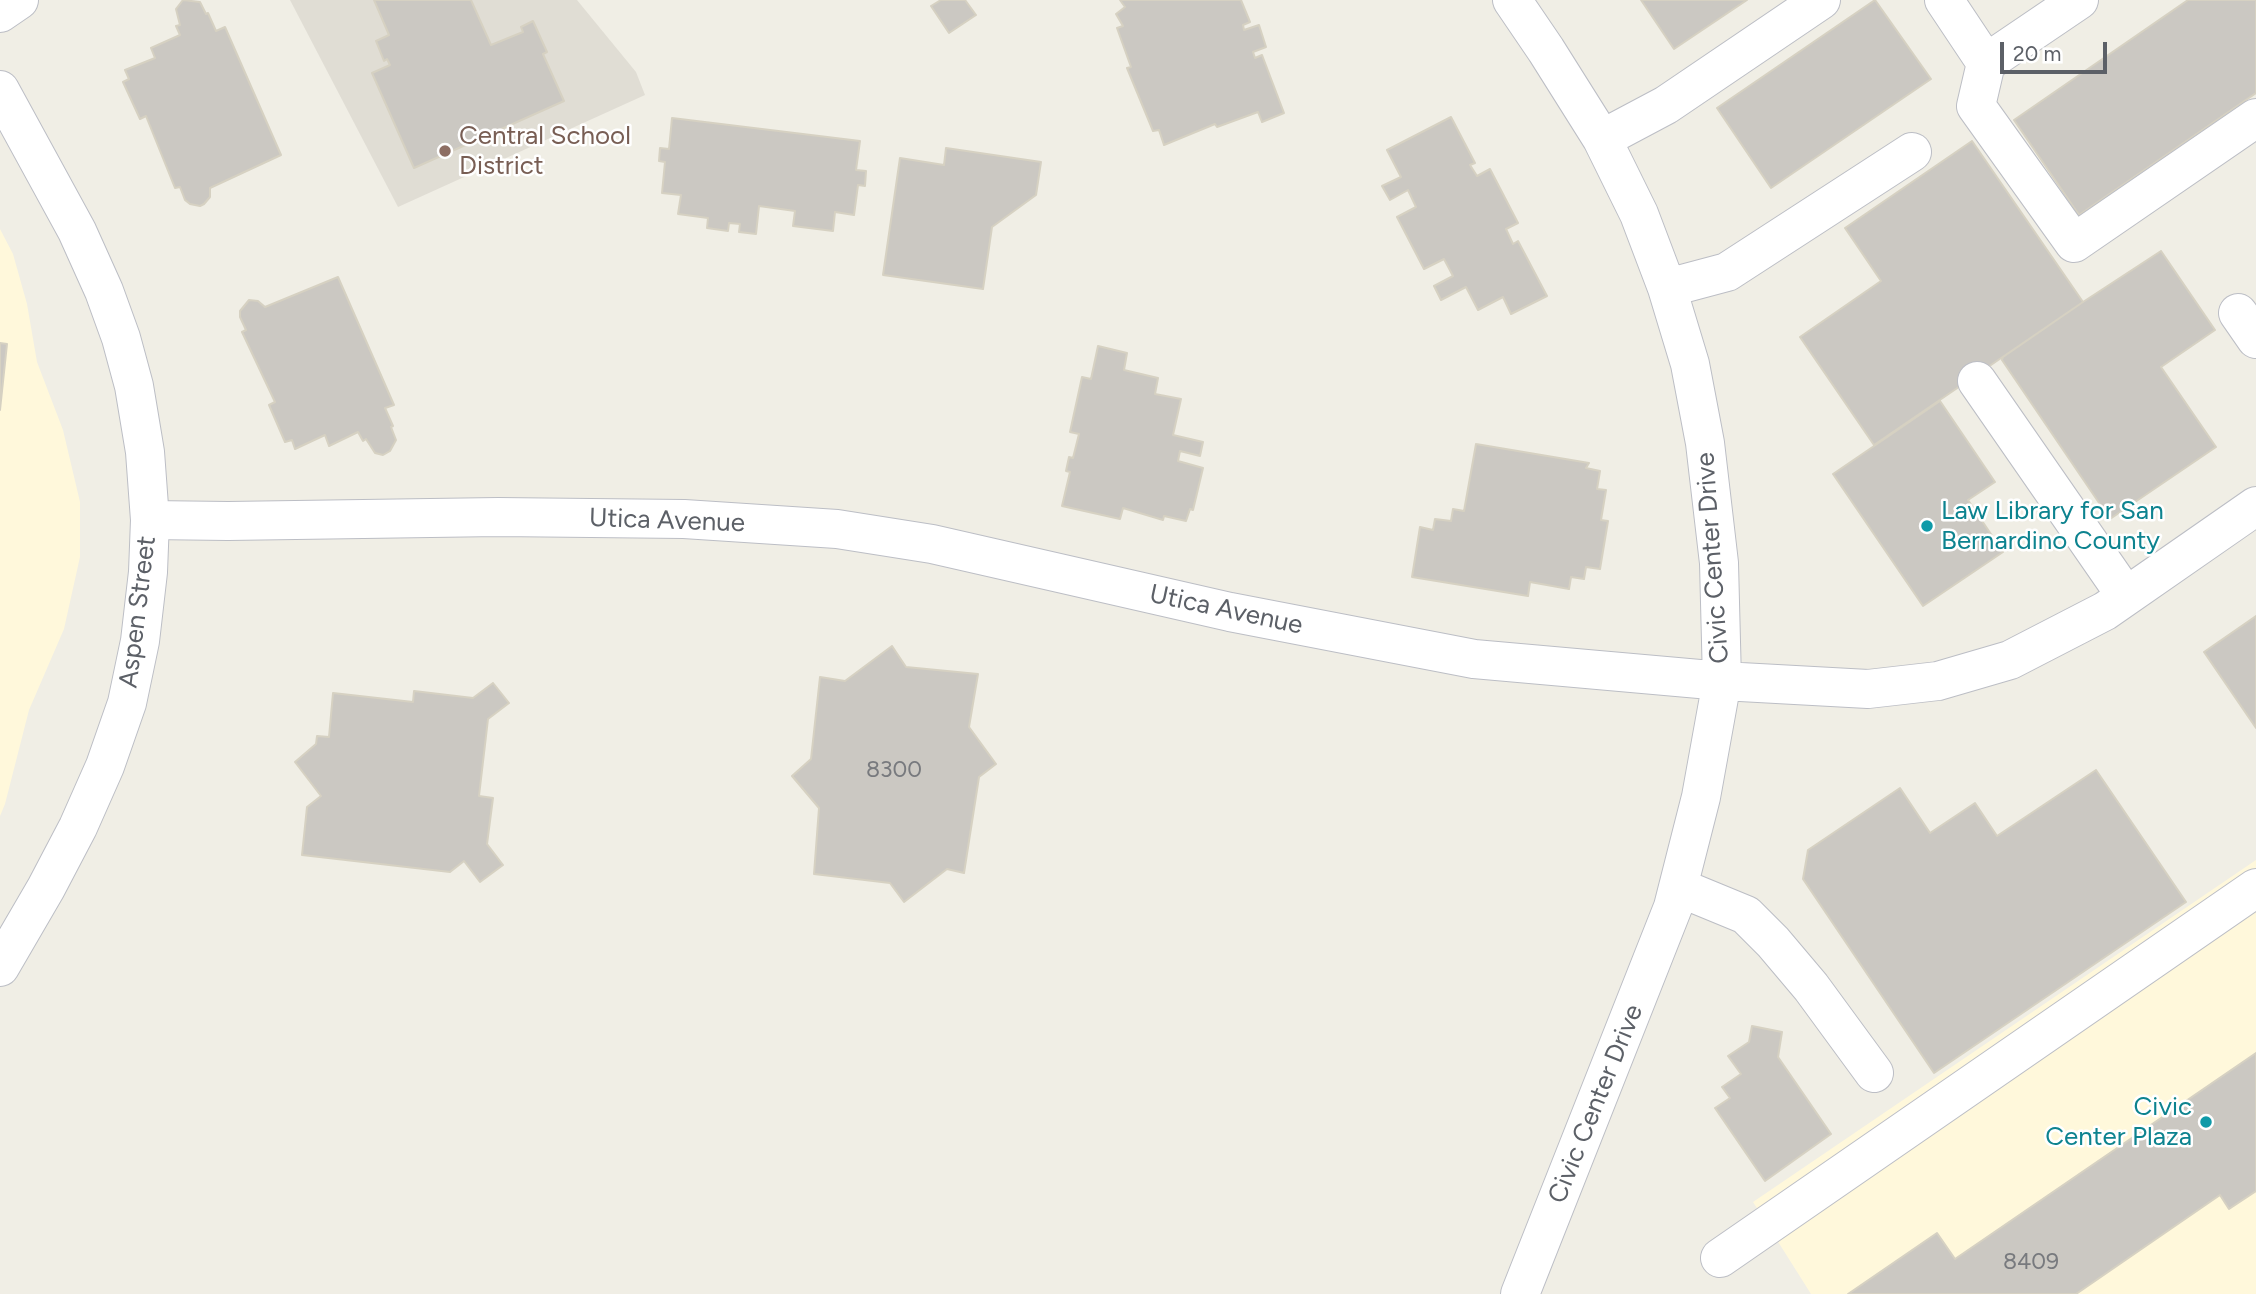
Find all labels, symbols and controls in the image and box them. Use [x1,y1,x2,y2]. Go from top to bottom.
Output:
scale bar [2004,28,2111,72]
text: 20 m [2013,41,2061,66]
place label: Central School District [459,120,631,182]
marker: Central School District [437,143,453,159]
street label: Civic Center Drive [1690,451,1736,665]
place label: Law Library for San Bernardino County [1941,495,2164,556]
street label: Utica Avenue [589,503,745,539]
marker: Law Library for San Bernardino County [1919,518,1935,534]
street label: Aspen Street [113,534,163,690]
street label: Utica Avenue [1147,579,1305,641]
house number: 8300 [866,756,922,784]
street label: Civic Center Drive [1542,1000,1650,1208]
place label: Civic Center Plaza [2045,1091,2192,1152]
marker: Civic Center Plaza [2198,1114,2214,1130]
house number: 8409 [2003,1248,2059,1276]

